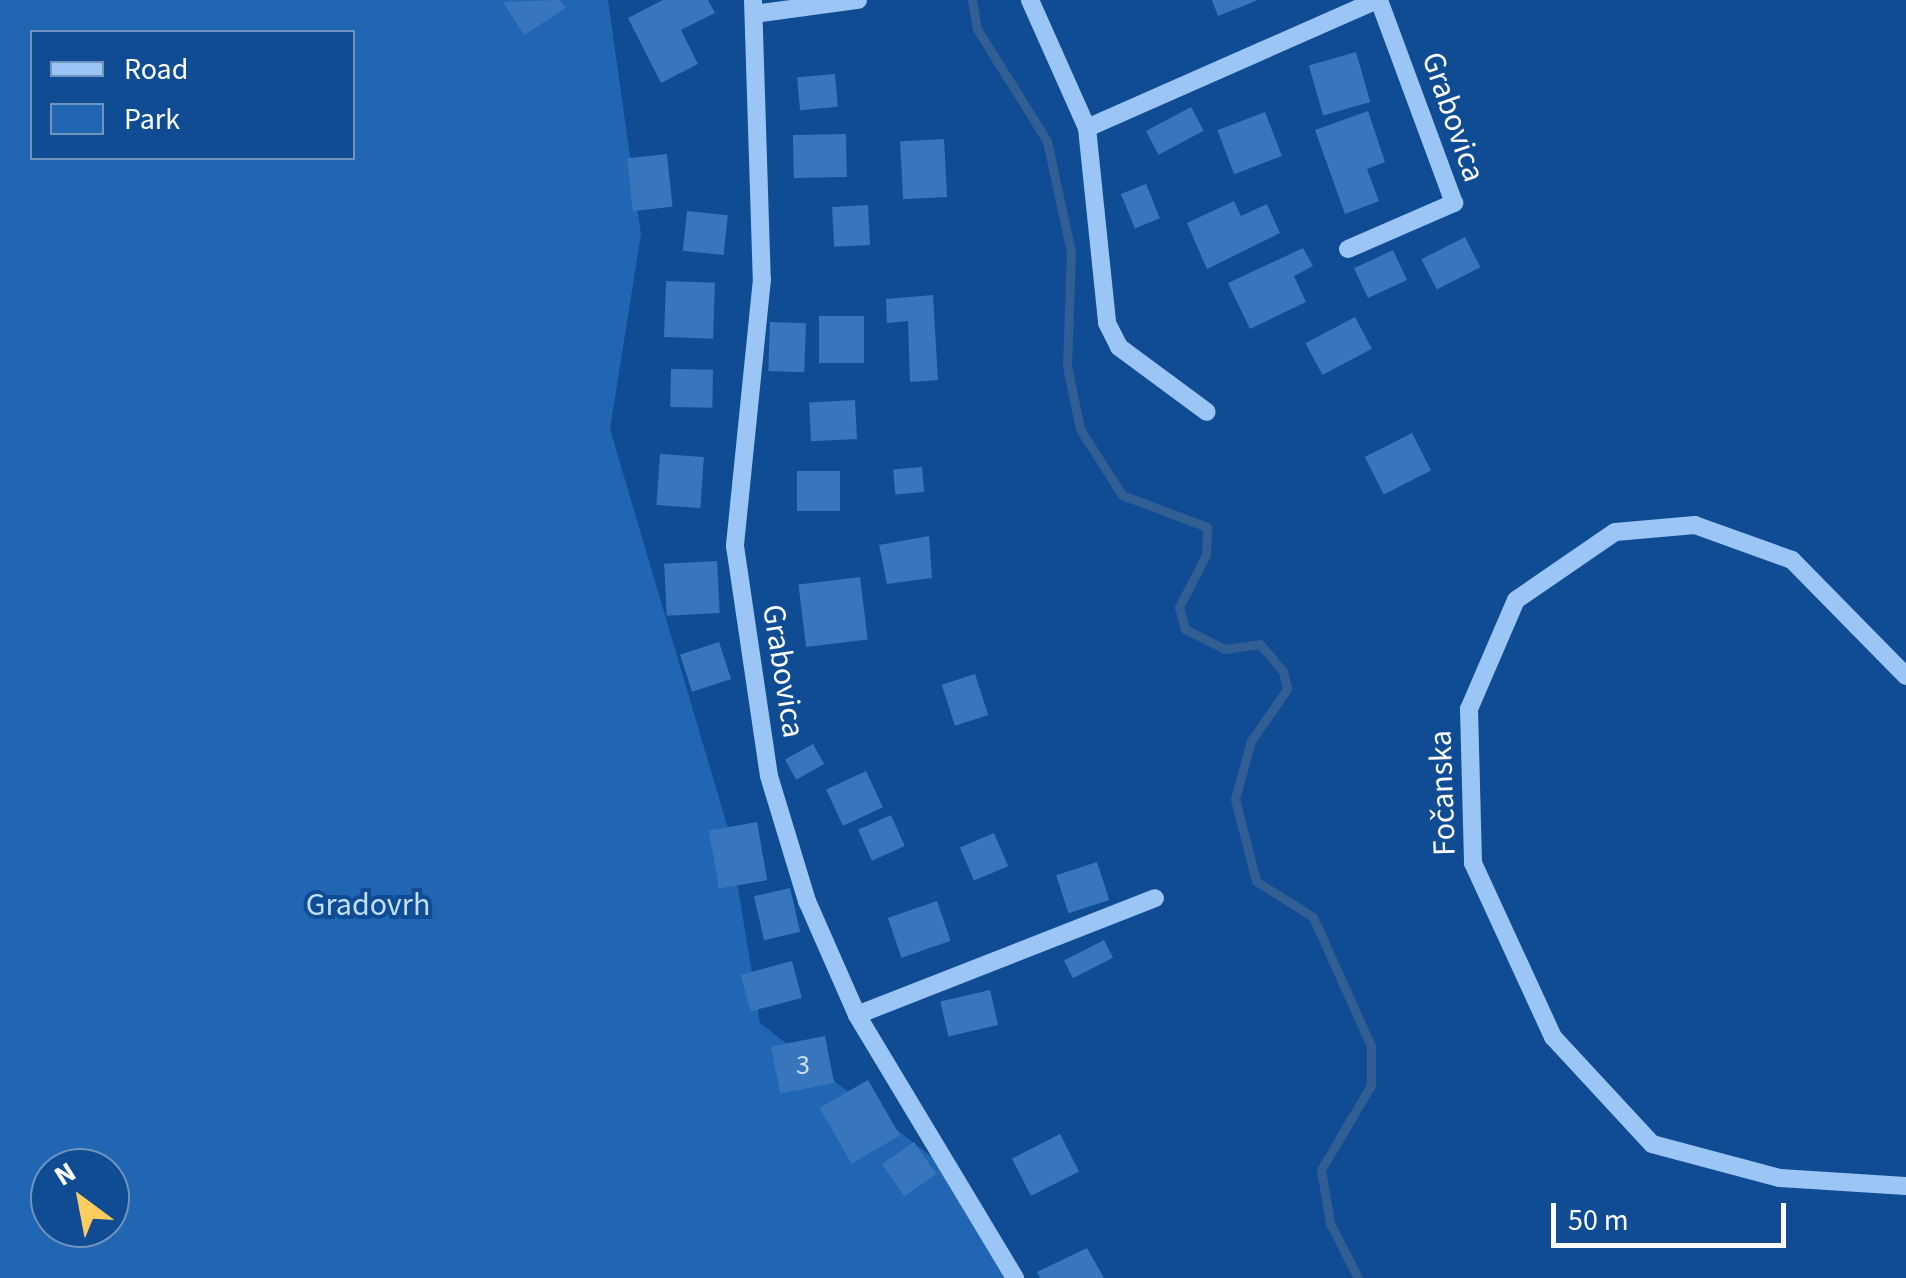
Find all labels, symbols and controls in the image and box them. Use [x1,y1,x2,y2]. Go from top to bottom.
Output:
legend [30,30,355,160]
street label: Grabovica [1413,47,1493,187]
text: Road [124,48,188,91]
text: Park [124,98,180,141]
street label: Grabovica [754,602,812,740]
street label: Fočanska [1422,730,1464,856]
park label: Gradovrh [306,886,430,924]
house number: 3 [796,1048,810,1082]
north arrow [30,1148,130,1248]
text: N [47,1152,84,1196]
scale bar [1556,1183,1791,1245]
text: 50 m [1568,1199,1629,1242]

